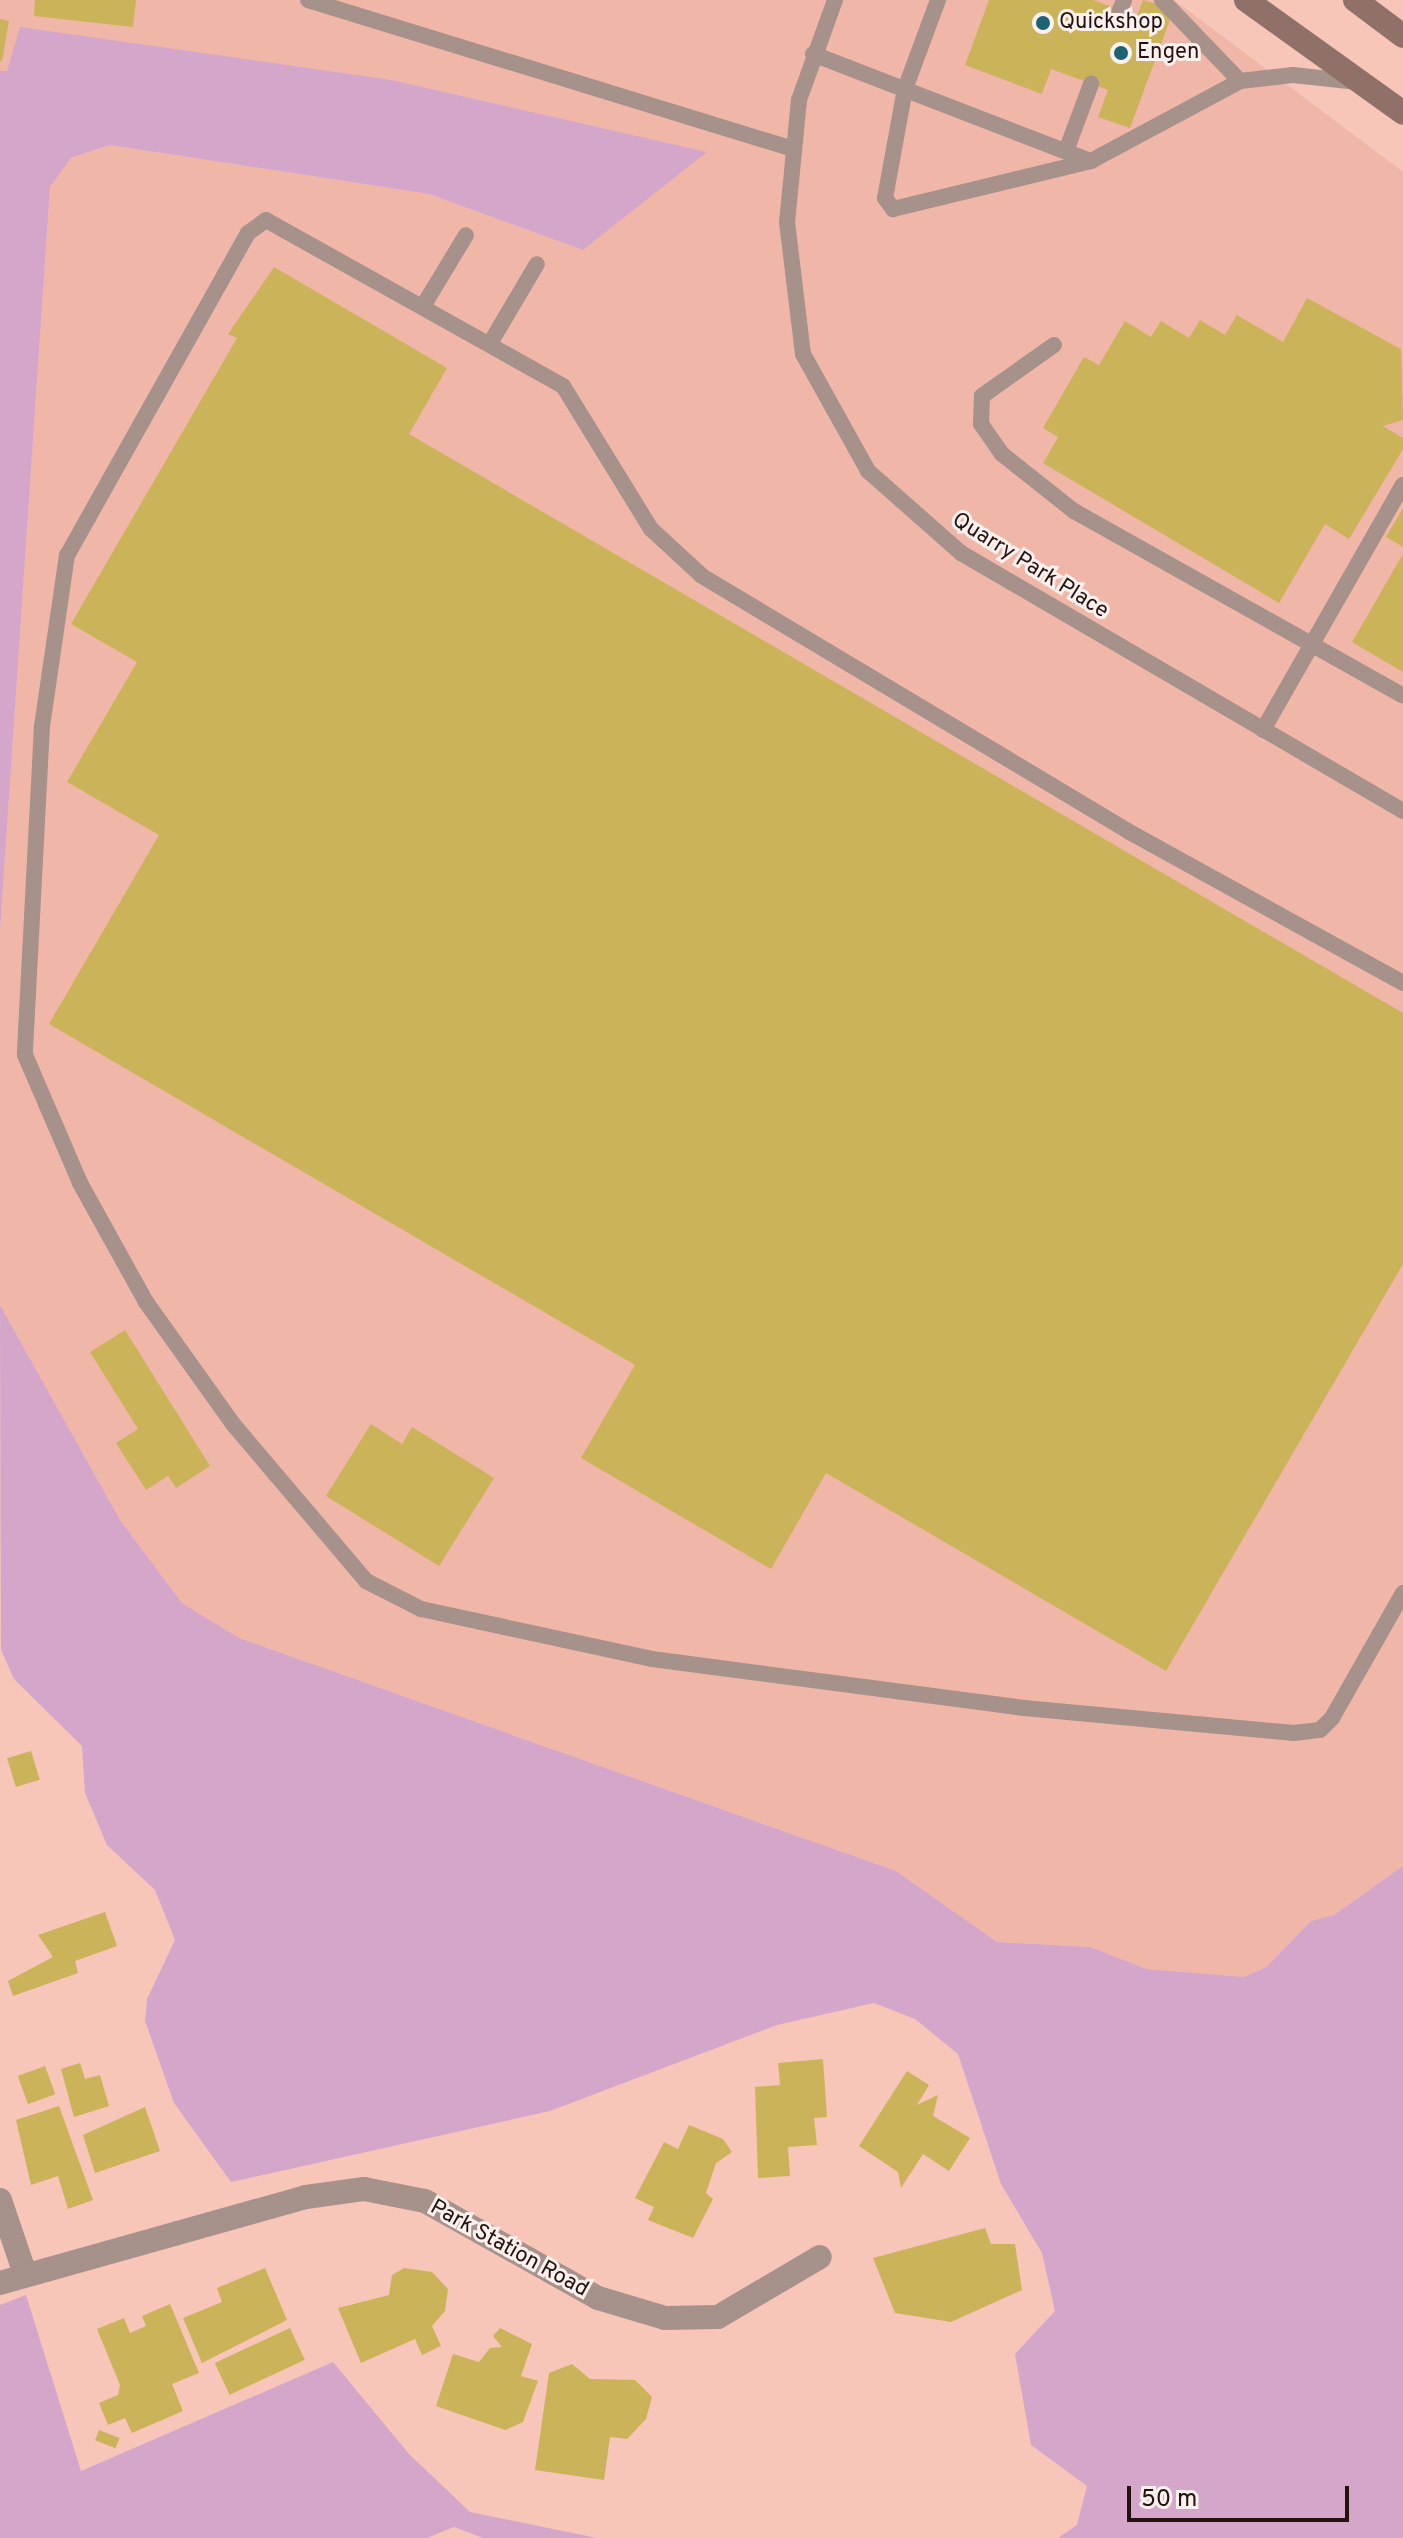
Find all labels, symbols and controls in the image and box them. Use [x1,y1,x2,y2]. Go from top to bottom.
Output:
place label: Quickshop [1059,10,1163,36]
marker: Quickshop [1034,14,1052,32]
place label: Engen [1137,40,1200,66]
marker: Engen [1112,44,1130,62]
street label: Quarry Park Place [947,507,1113,625]
street label: Park Station Road [425,2195,593,2303]
scale bar [1131,2470,1353,2520]
text: 50 m [1141,2485,1197,2515]

